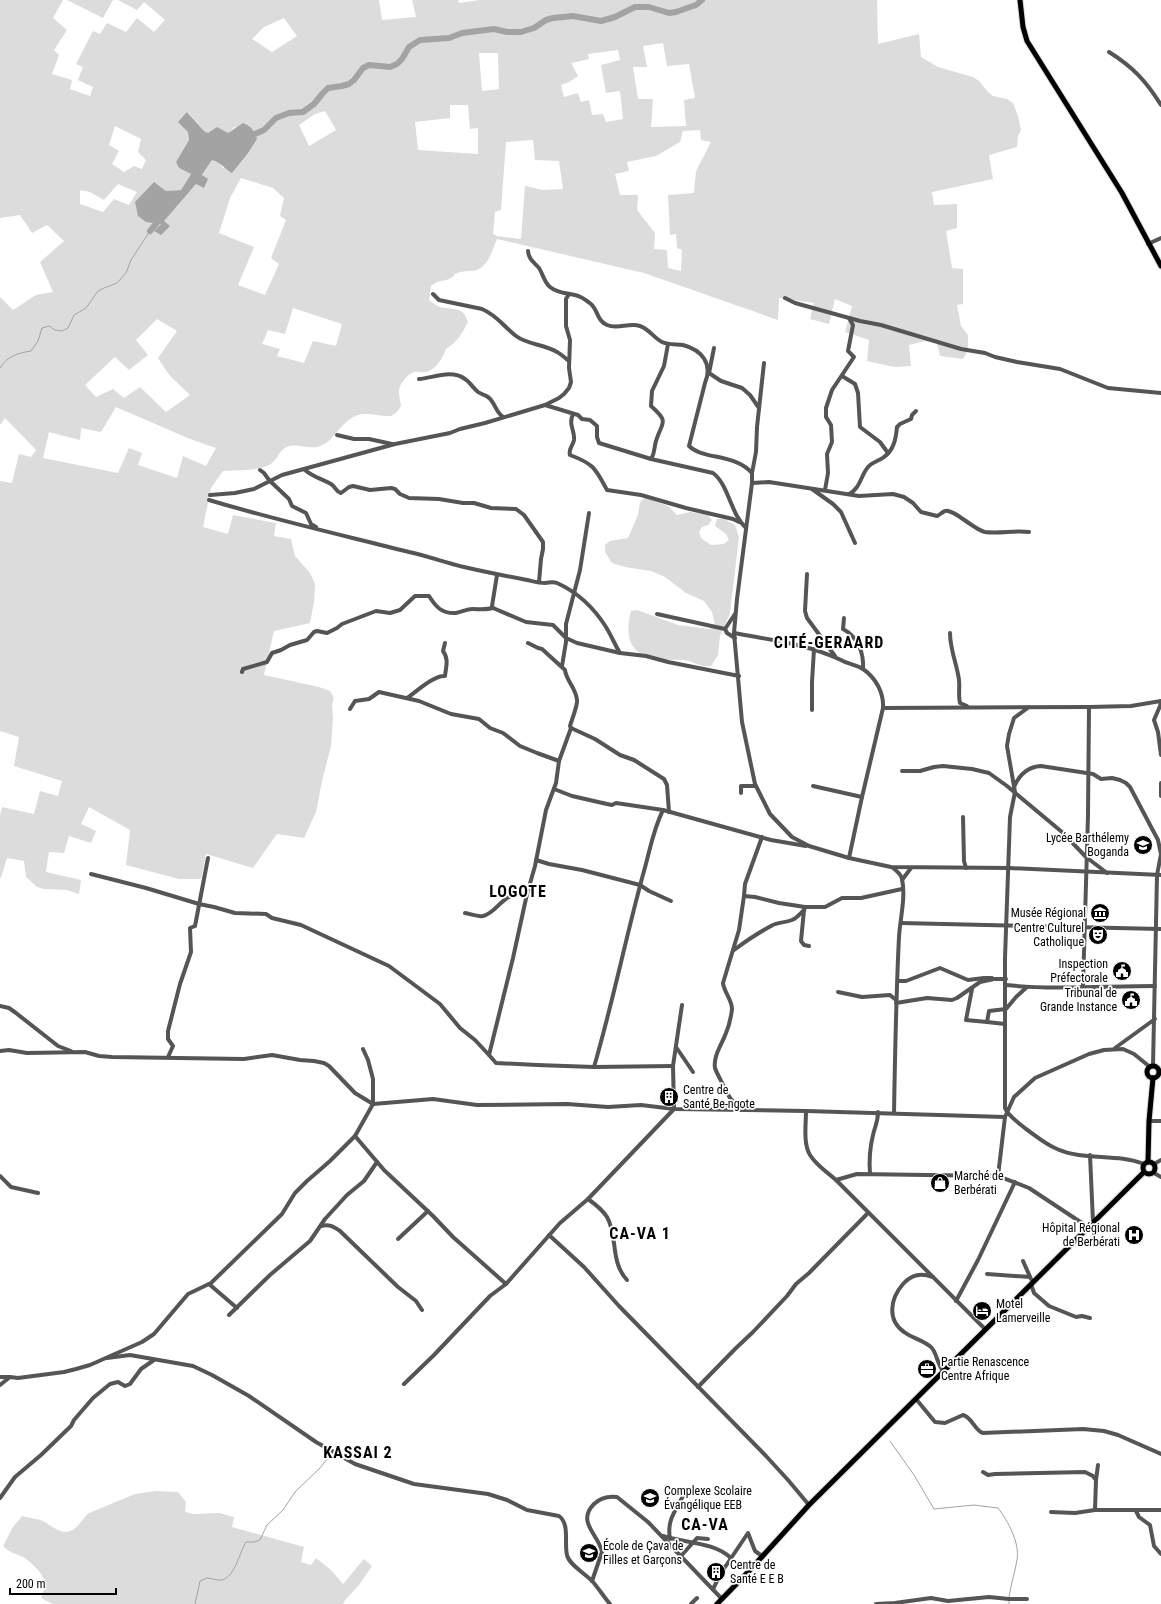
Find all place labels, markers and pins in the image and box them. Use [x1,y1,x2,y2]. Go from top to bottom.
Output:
place label: Lycée Barthélemy Boganda [1046,831,1129,859]
school or university icon: Lycée Barthélemy Boganda [1132,834,1154,856]
museum icon: Musée Régional [1089,902,1111,924]
place label: Musée Régional [1011,906,1086,920]
place label: Centre Culturel Catholique [1014,921,1084,949]
theatre icon: Centre Culturel Catholique [1087,924,1109,946]
place label: Inspection Préfectorale [1050,957,1108,985]
public building icon: Inspection Préfectorale [1111,960,1133,982]
place label: Tribunal de Grande Instance [1040,986,1117,1014]
public building icon: Tribunal de Grande Instance [1120,989,1142,1011]
place label: Centre de Santé Be-ngote [683,1083,755,1111]
building icon: Centre de Santé Be-ngote [658,1086,680,1108]
place label: Marché de Berbérati [954,1169,1004,1197]
shop icon: Marché de Berbérati [929,1172,951,1194]
place label: Hôpital Régional de Berbérati [1042,1221,1120,1249]
hospital icon: Hôpital Régional de Berbérati [1123,1224,1145,1246]
place label: Motel Lamerveille [996,1297,1051,1325]
hotel icon: Motel Lamerveille [971,1300,993,1322]
place label: Partie Renascence Centre Afrique [941,1355,1030,1383]
office icon: Partie Renascence Centre Afrique [916,1358,938,1380]
place label: Complexe Scolaire Évangélique EEB [664,1484,752,1512]
school or university icon: Complexe Scolaire Évangélique EEB [639,1487,661,1509]
place label: École de Çava de Filles et Garçons [603,1538,684,1567]
school or university icon: École de Çava de Filles et Garçons [578,1542,600,1564]
place label: Centre de Santé E E B [730,1558,784,1586]
building icon: Centre de Santé E E B [705,1561,727,1583]

